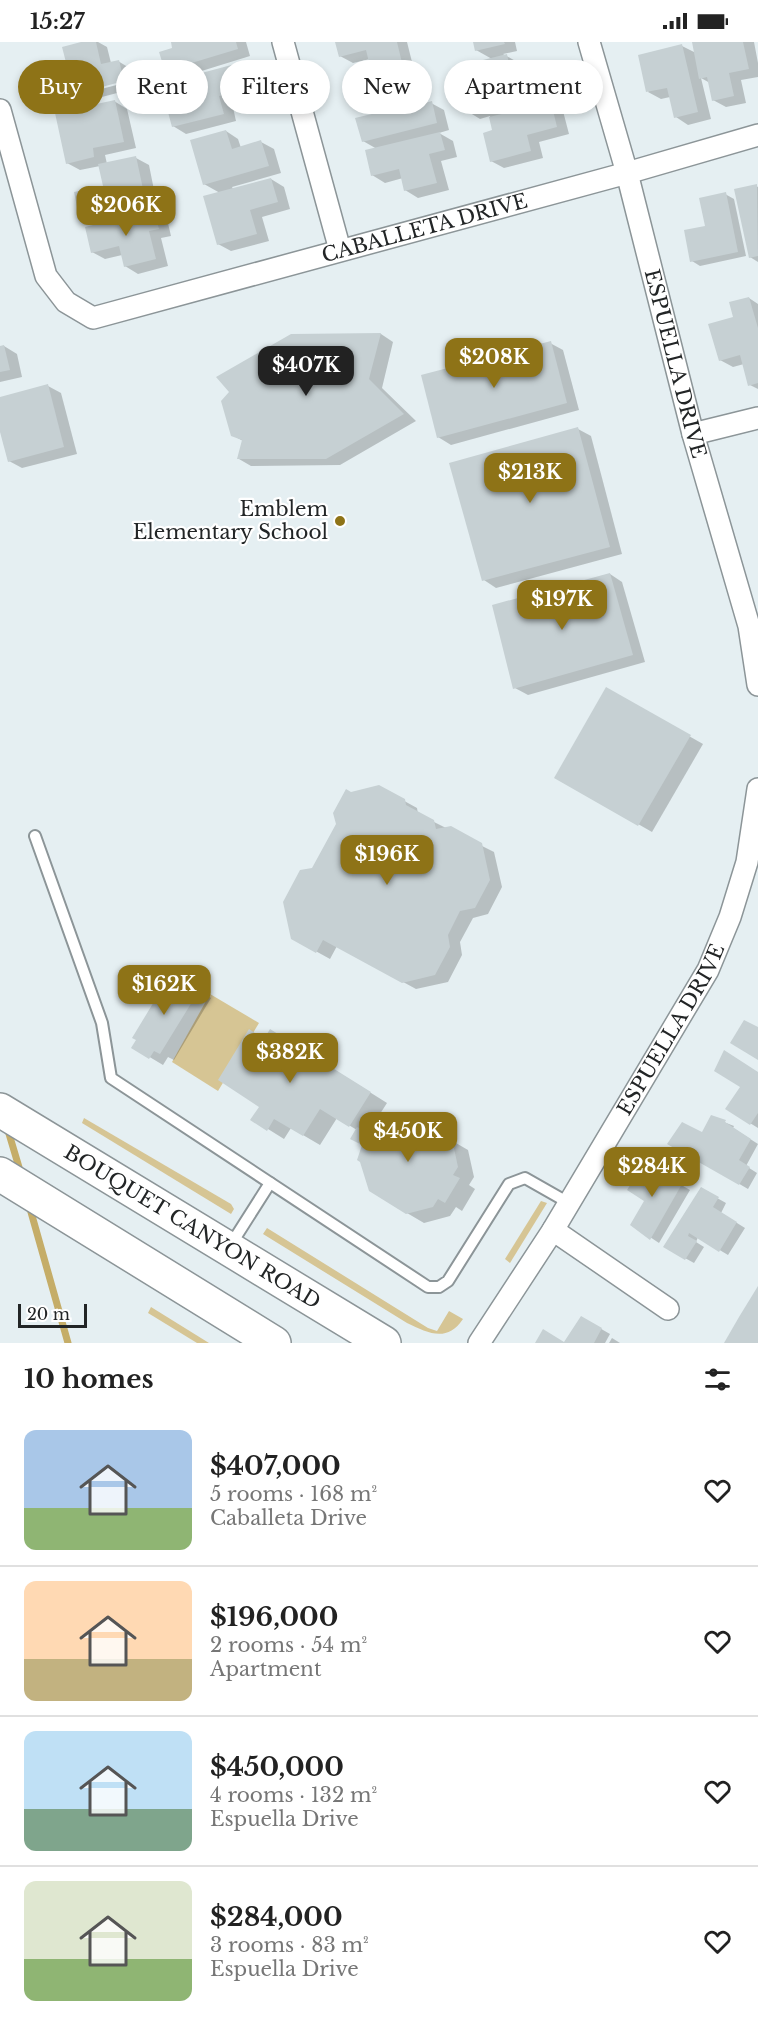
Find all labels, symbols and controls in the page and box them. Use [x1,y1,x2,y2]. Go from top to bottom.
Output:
text: 15:27 [30,8,85,35]
chip: Buy [18,60,104,114]
chip: Rent [116,60,208,114]
chip: Filters [220,60,330,114]
chip: New [342,60,432,114]
chip: Apartment [444,60,603,114]
pin: $206K [84,186,168,237]
street label: CABALLETA DRIVE [319,189,530,267]
text: $206K [91,193,161,217]
street label: ESPUELLA DRIVE [640,267,711,461]
pin: $208K [452,338,536,389]
text: $208K [459,345,529,369]
pin: $407K [264,346,348,397]
text: $407K [272,353,340,377]
pin: $213K [488,453,572,504]
text: $213K [498,460,562,484]
place label: Emblem Elementary School [133,497,329,544]
marker: Emblem Elementary School [333,514,347,528]
pin: $197K [520,580,604,631]
text: $197K [531,587,593,611]
pin: $196K [345,835,429,886]
text: $196K [355,842,420,866]
street label: ESPUELLA DRIVE [612,940,730,1119]
pin: $162K [122,965,206,1016]
text: $162K [132,972,196,996]
pin: $382K [248,1033,332,1084]
text: $382K [256,1040,324,1064]
pin: $450K [366,1112,450,1163]
text: $450K [373,1119,443,1143]
street label: BOUQUET CANYON ROAD [60,1140,325,1314]
pin: $284K [610,1147,694,1198]
text: $284K [618,1154,686,1178]
scale bar [18,1301,87,1328]
text: 20 m [27,1304,70,1324]
text: 10 homes [24,1363,154,1395]
icon: filters [701,1363,734,1396]
text: $407,000 [210,1450,341,1482]
icon: home [72,1454,144,1526]
icon: heart [701,1474,734,1507]
text: 5 rooms · 168 m² [210,1482,377,1506]
text: Caballeta Drive [210,1506,367,1530]
text: $196,000 [210,1601,338,1633]
icon: home [72,1605,144,1677]
icon: heart [701,1625,734,1658]
text: 2 rooms · 54 m² [210,1633,367,1657]
text: Apartment [210,1657,321,1681]
text: $450,000 [210,1751,344,1783]
icon: home [72,1755,144,1827]
icon: heart [701,1775,734,1808]
text: 4 rooms · 132 m² [210,1783,377,1807]
text: Espuella Drive [210,1807,359,1831]
text: $284,000 [210,1901,343,1933]
icon: home [72,1905,144,1977]
icon: heart [701,1925,734,1958]
text: 3 rooms · 83 m² [210,1933,369,1957]
text: Espuella Drive [210,1957,359,1981]

